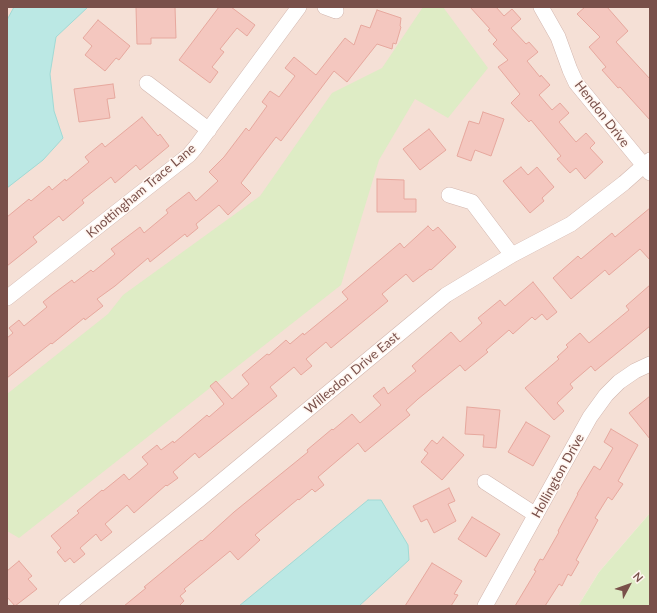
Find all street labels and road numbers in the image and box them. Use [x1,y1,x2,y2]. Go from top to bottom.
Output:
street label: Hendon Drive [571,78,633,150]
street label: Knottingham Trace Lane [83,141,199,241]
street label: Willesdon Drive East [301,329,403,417]
street label: Hollington Drive [528,431,588,521]

